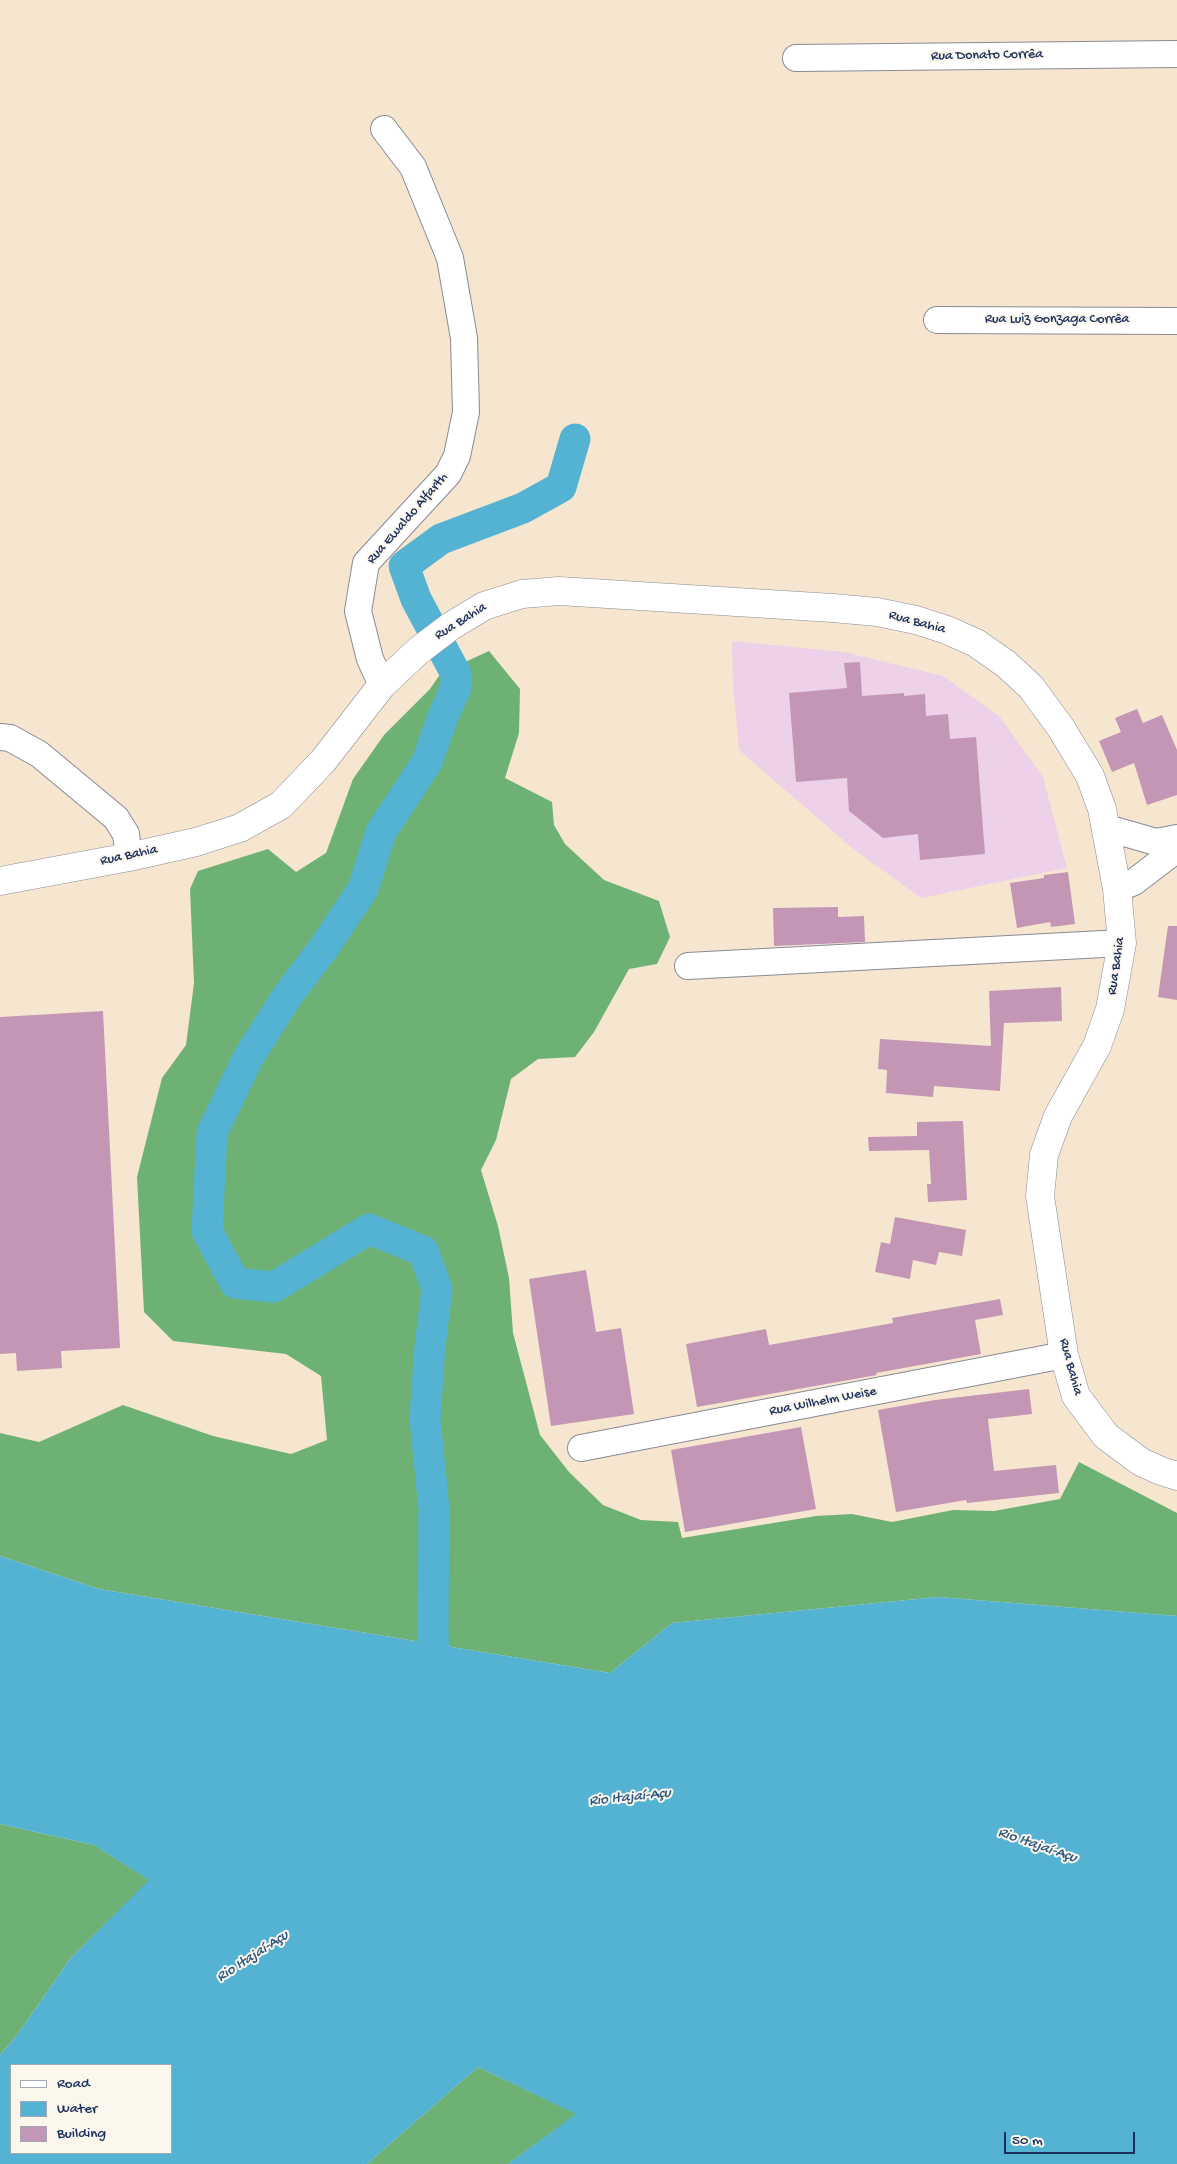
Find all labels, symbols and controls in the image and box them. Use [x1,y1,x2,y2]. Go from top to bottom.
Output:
street label: Rua Donato Corrêa [931,47,1043,65]
street label: Rua Luiz Gonzaga Corrêa [985,312,1129,328]
street label: Rua Ewaldo Alfarth [364,470,452,568]
street label: Rua Bahia [432,599,490,645]
street label: Rua Bahia [887,607,947,639]
street label: Rua Bahia [99,842,159,870]
street label: Rua Bahia [1105,936,1129,996]
street label: Rua Bahia [1054,1337,1086,1397]
street label: Rua Wilhelm Weise [768,1383,878,1421]
water label: Rio Itajaí-Açu [588,1785,672,1811]
water label: Rio Itajaí-Açu [995,1824,1079,1868]
water label: Rio Itajaí-Açu [214,1927,292,1987]
legend [10,2064,172,2154]
text: Road [57,2075,90,2093]
text: Water [57,2100,97,2118]
scale bar [1007,2122,1138,2154]
text: Building [57,2125,106,2143]
text: 50 m [1012,2132,1043,2150]

